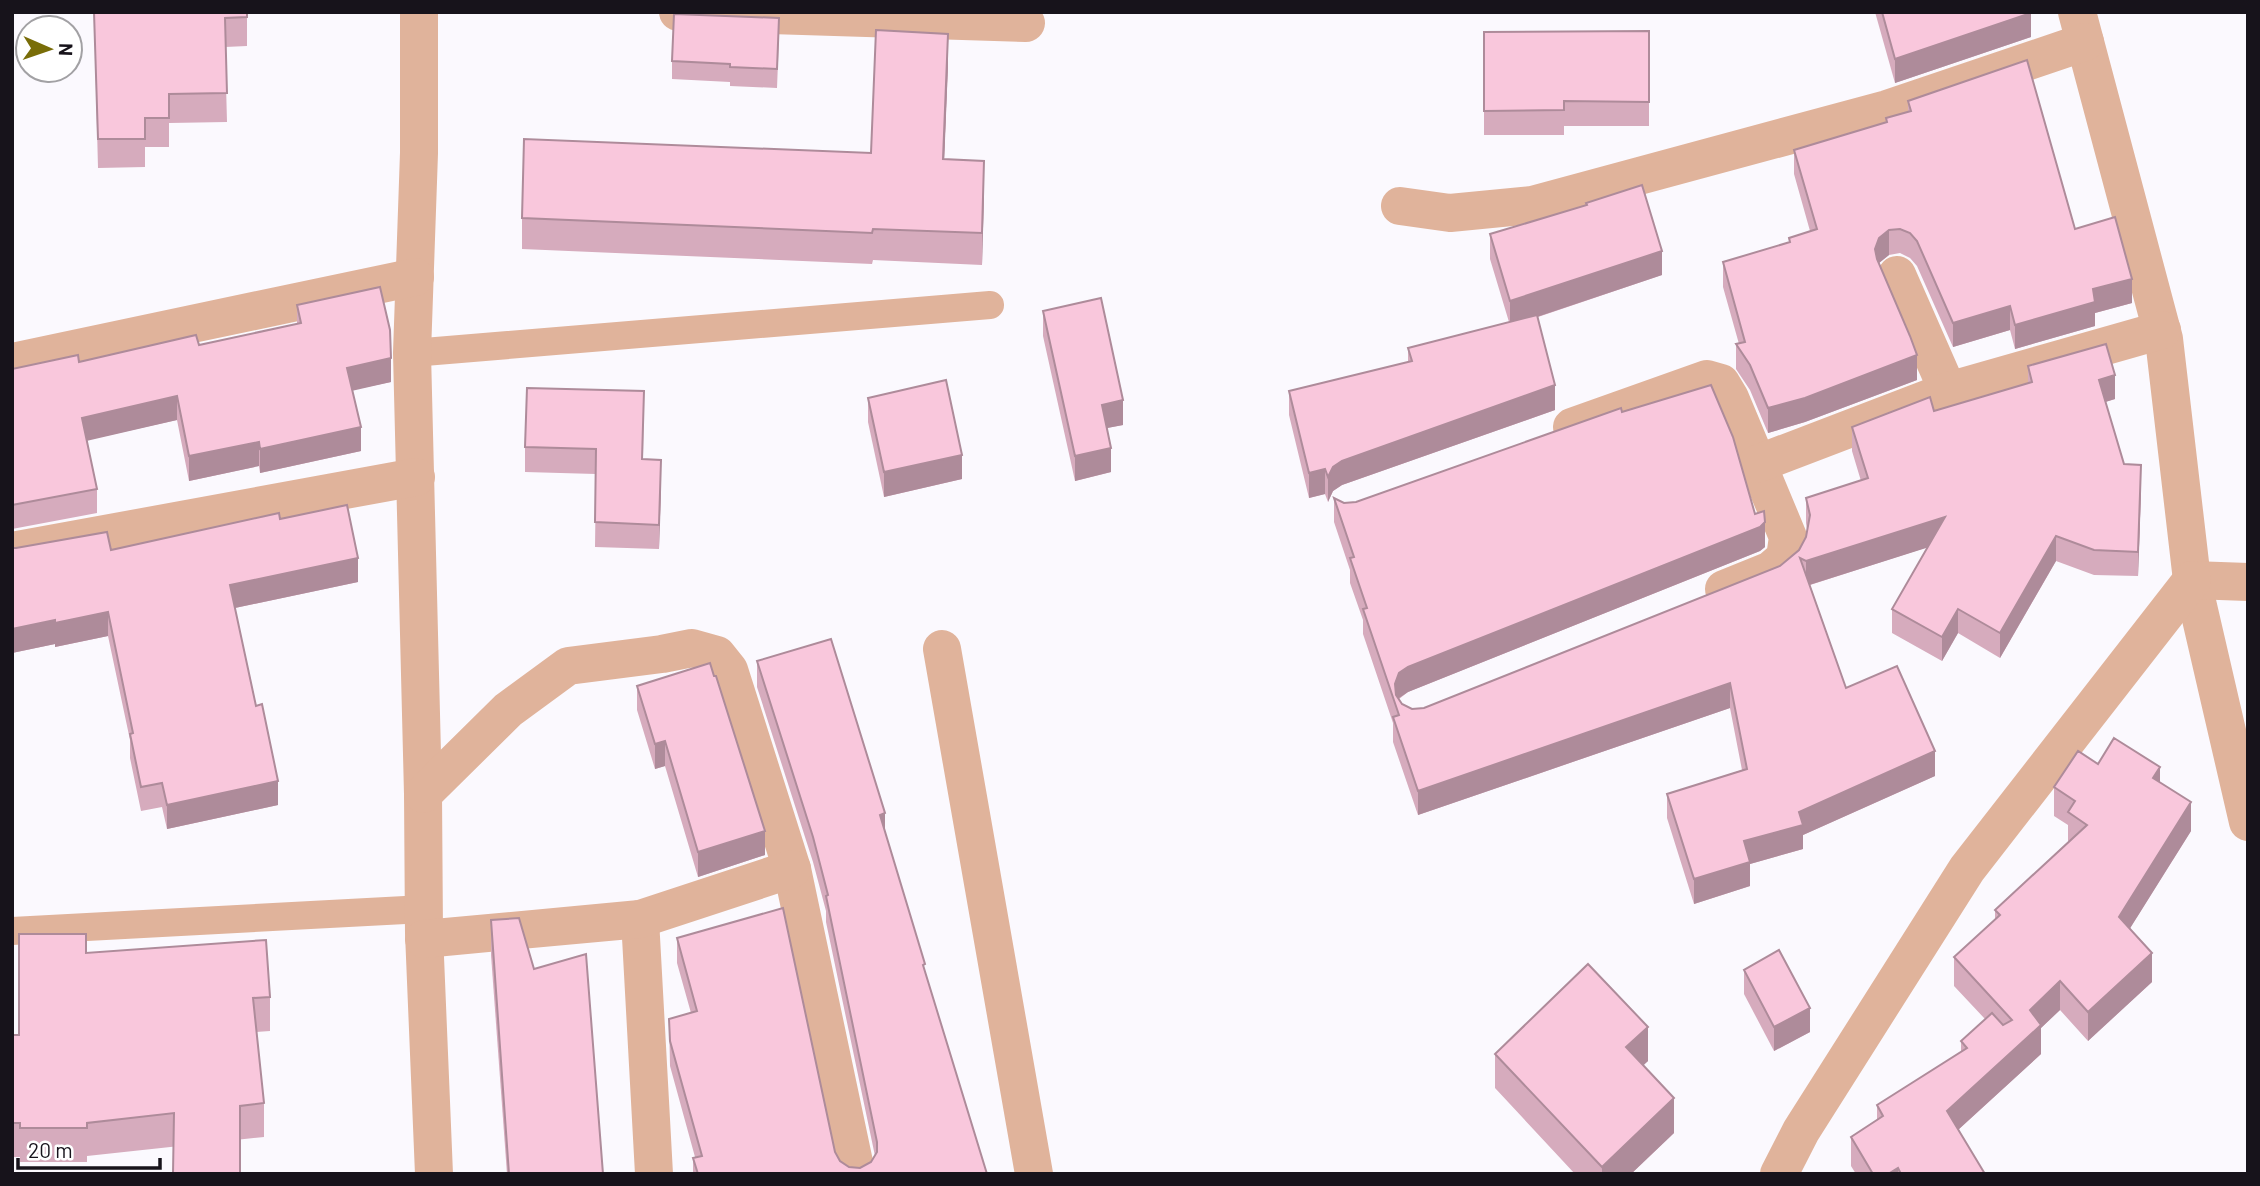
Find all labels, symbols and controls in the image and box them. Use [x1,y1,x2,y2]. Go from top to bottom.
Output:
north arrow [14,14,84,84]
text: N [55,43,78,56]
scale bar [18,1126,159,1170]
text: 20 m [28,1137,73,1162]

